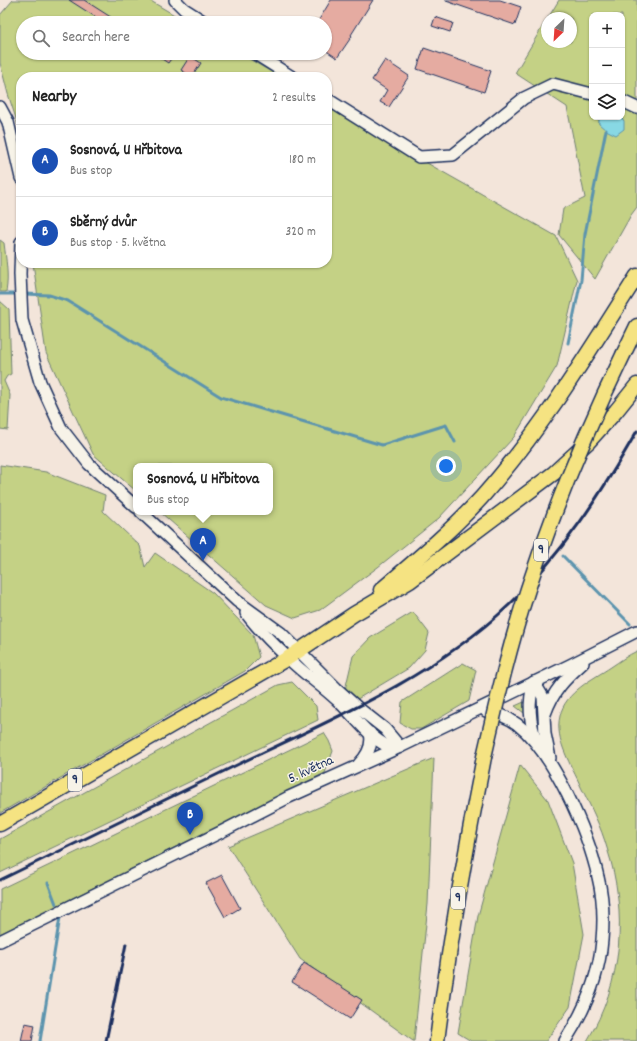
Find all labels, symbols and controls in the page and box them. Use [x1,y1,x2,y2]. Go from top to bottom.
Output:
north arrow [541,12,577,48]
map controls [589,12,625,120]
button: + [589,12,625,48]
search box [16,16,332,60]
icon: search [30,27,52,49]
text: Search here [62,27,130,49]
button: − [589,48,625,84]
button: layers [589,84,625,120]
text: Nearby [32,86,76,110]
text: 2 results [272,89,316,108]
text: Sosnová, U Hřbitova [70,140,182,162]
text: A [41,151,49,170]
text: 180 m [289,151,316,170]
text: Bus stop [70,162,112,181]
text: Sběrný dvůr [70,212,137,234]
text: B [42,223,48,242]
text: 320 m [286,223,316,242]
text: Bus stop · 5. května [70,234,166,253]
your location [436,456,456,476]
popup [133,463,273,515]
text: Sosnová, U Hřbitova [147,469,259,491]
text: Bus stop [147,491,189,510]
pin: A [190,528,216,561]
road number: 9 [534,539,548,561]
street label: 5. května [285,751,337,789]
road number: 9 [68,769,82,791]
pin: B [177,802,203,835]
road number: 9 [451,887,465,909]

